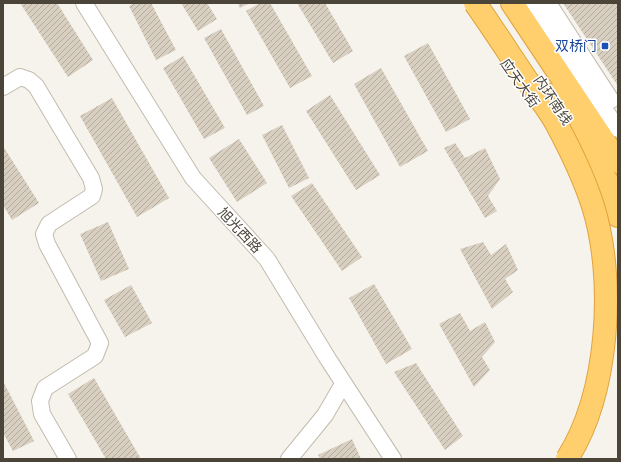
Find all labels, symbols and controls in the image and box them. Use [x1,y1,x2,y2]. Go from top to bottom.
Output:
place label: 双桥门 [555,38,597,55]
marker: 双桥门 [600,41,610,51]
street label: 应天大街 [497,55,543,111]
street label: 内环南线 [530,72,575,128]
street label: 旭光西路 [214,204,265,257]

